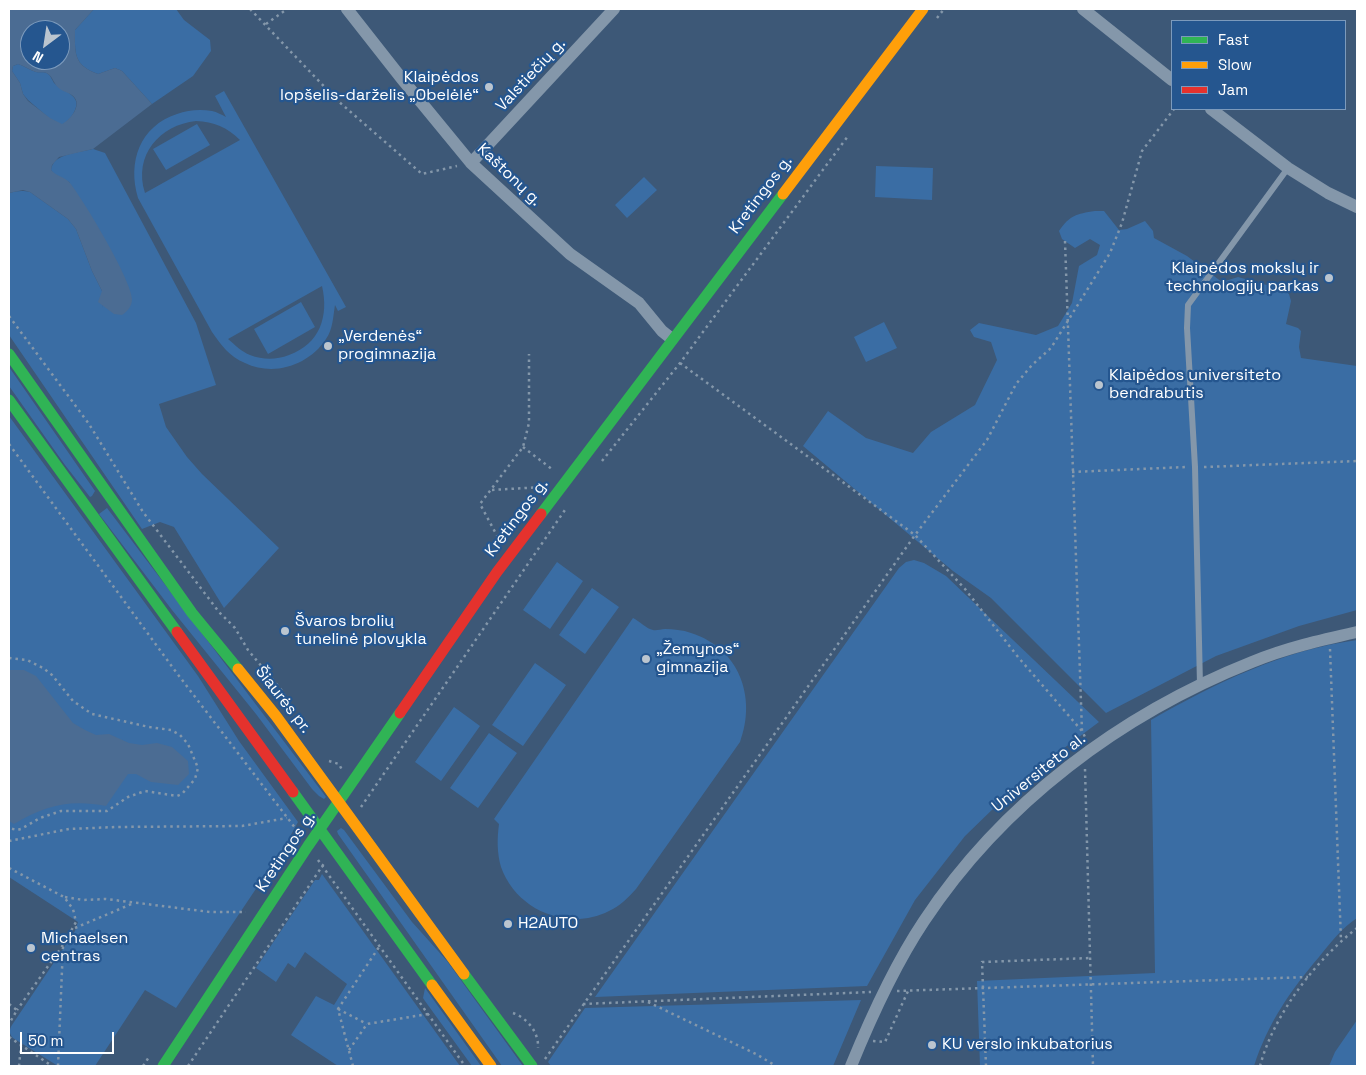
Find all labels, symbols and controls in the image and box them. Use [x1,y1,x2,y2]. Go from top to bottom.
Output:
north arrow [20,20,70,70]
legend [1171,20,1346,110]
text: Fast [1218,30,1249,49]
street label: Valstiečių g. [492,34,570,116]
text: N [29,47,46,67]
text: Slow [1218,55,1252,74]
place label: Klaipėdos lopšelis-darželis „Obelėlė“ [280,68,479,106]
text: Jam [1218,80,1248,99]
marker: Klaipėdos lopšelis-darželis „Obelėlė“ [483,81,495,93]
street label: Kaštonų g. [473,140,545,210]
street label: Kretingos g. [725,152,797,238]
place label: Klaipėdos mokslų ir technologijų parkas [1166,259,1319,297]
marker: Klaipėdos mokslų ir technologijų parkas [1323,272,1335,284]
place label: „Verdenės“ progimnazija [338,327,436,365]
marker: „Verdenės“ progimnazija [322,340,334,352]
place label: Klaipėdos universiteto bendrabutis [1109,366,1281,404]
marker: Klaipėdos universiteto bendrabutis [1093,379,1105,391]
street label: Kretingos g. [481,475,553,561]
place label: Švaros brolių tunelinė plovykla [295,612,427,650]
marker: Švaros brolių tunelinė plovykla [279,625,291,637]
place label: „Žemynos“ gimnazija [656,640,740,678]
marker: „Žemynos“ gimnazija [640,653,652,665]
street label: Šiaurės pr. [251,663,315,737]
street label: Universiteto al. [988,729,1090,817]
street label: Kretingos g. [252,808,320,896]
place label: H2AUTO [518,914,578,934]
marker: H2AUTO [502,918,514,930]
place label: Michaelsen centras [41,929,128,967]
marker: Michaelsen centras [25,942,37,954]
scale bar [22,1022,116,1054]
text: 50 m [28,1031,63,1050]
place label: KU verslo inkubatorius [942,1035,1113,1055]
marker: KU verslo inkubatorius [926,1039,938,1051]

